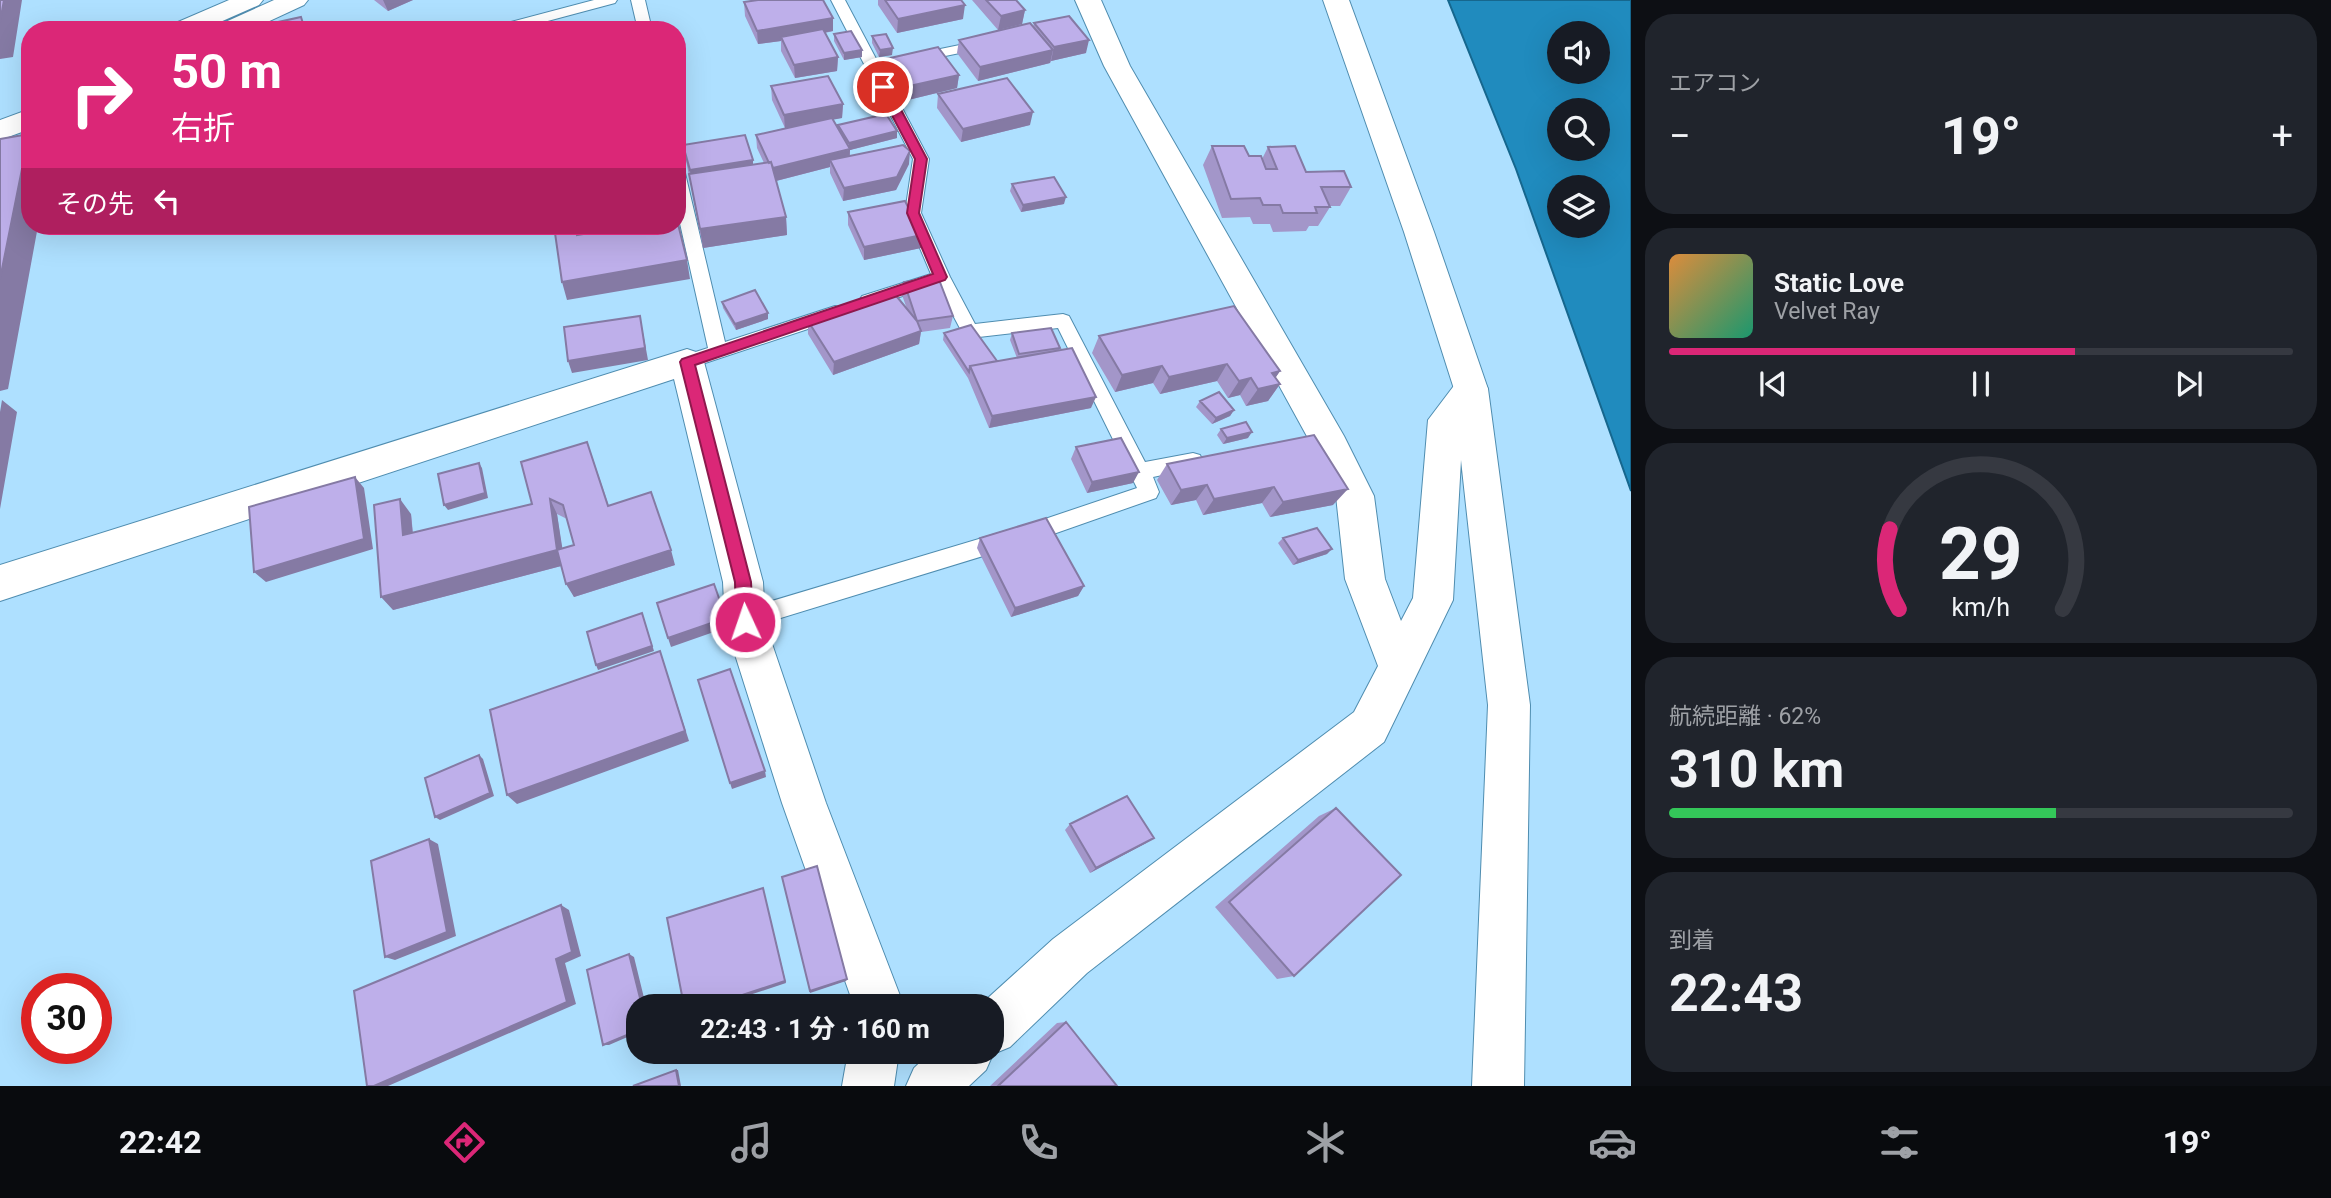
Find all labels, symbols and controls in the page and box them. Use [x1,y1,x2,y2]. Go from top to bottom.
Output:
map controls [1547,21,1610,238]
button: sound [1547,21,1610,84]
text: 50 m [171,43,282,100]
icon: right [56,49,147,140]
pin [853,57,913,117]
icon: arrive [864,68,902,106]
text: エアコン [1669,70,1761,97]
button: search [1547,98,1610,161]
text: 19° [1941,106,2021,167]
text: 右折 [171,109,235,147]
text: − [1669,114,1691,158]
text: + [2271,114,2293,158]
button: layers [1547,175,1610,238]
icon: left [148,182,186,220]
text: その先 [56,189,134,219]
text: Static Love [1774,268,1904,298]
text: Velvet Ray [1774,298,1880,325]
icon: previous [1754,365,1792,403]
icon: pause [1962,365,2000,403]
icon: next [2170,365,2208,403]
text: 29 [1939,511,2023,597]
position arrow [708,585,782,659]
text: km/h [1952,593,2010,622]
text: 航続距離 · 62% [1669,703,1821,730]
text: 310 km [1669,739,1844,800]
text: 到着 [1669,927,1715,954]
text: 22:43 [1669,963,1803,1024]
speed limit sign: 30 [21,973,112,1064]
text: 22:43 · 1 分 · 160 m [700,1014,930,1044]
icon: directions [440,1118,489,1167]
icon: music [727,1118,776,1167]
icon: phone [1014,1118,1063,1167]
icon: climate [1301,1118,1350,1167]
icon: car [1588,1118,1637,1167]
icon: filters [1875,1118,1924,1167]
text: 22:42 [119,1123,202,1161]
text: 19° [2163,1123,2212,1161]

